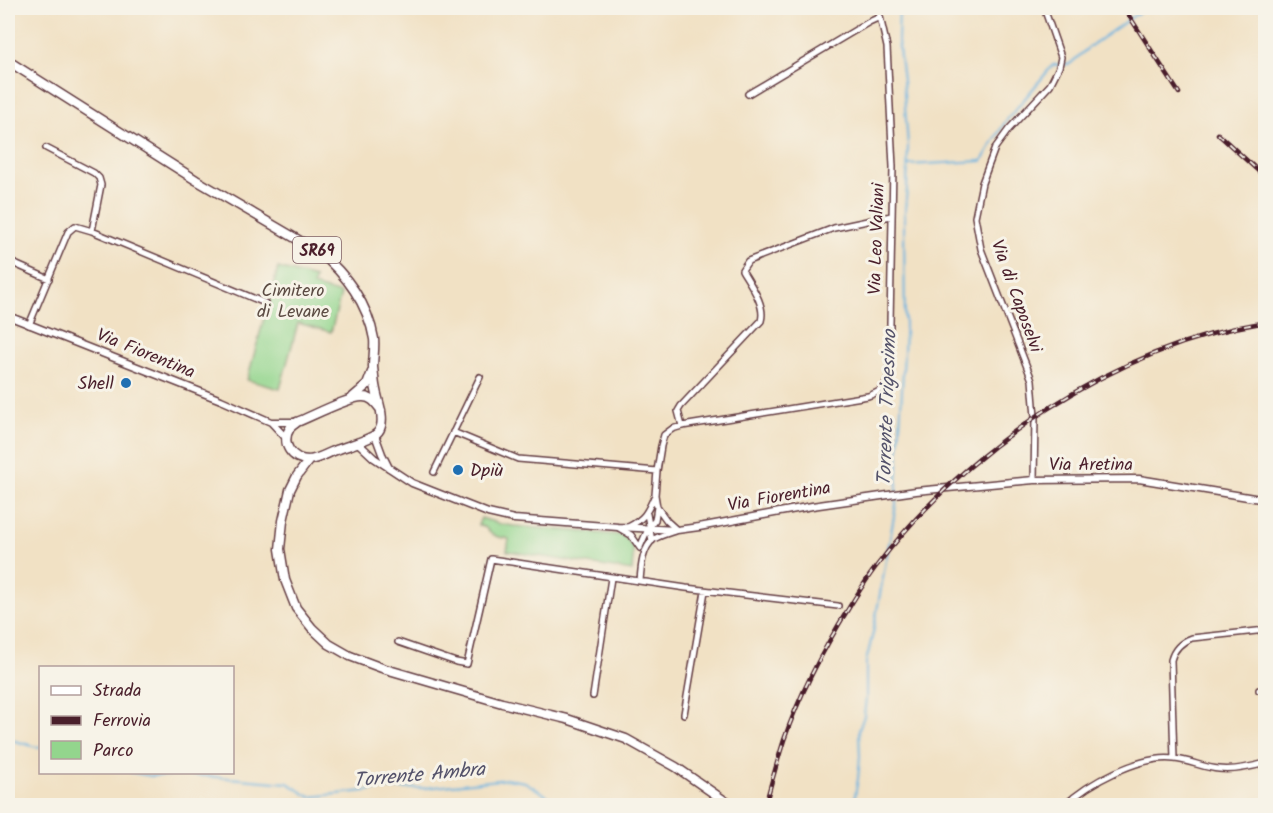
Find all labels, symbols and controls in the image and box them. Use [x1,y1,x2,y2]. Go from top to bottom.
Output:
street label: Via Leo Valiani [861,182,894,295]
street label: Via di Caposelvi [982,236,1050,358]
road number: SR69 [293,237,341,263]
park label: Cimitero di Levane [257,277,329,327]
street label: Via Fiorentina [92,321,199,387]
water label: Torrente Trigesimo [869,327,907,487]
place label: Shell [78,370,115,399]
marker: Shell [119,376,133,390]
street label: Via Aretina [1049,451,1133,480]
place label: Dpiù [470,457,503,486]
marker: Dpiù [451,463,465,477]
street label: Via Fiorentina [725,474,833,521]
legend [39,666,234,774]
text: Strada [93,677,141,706]
text: Ferrovia [93,707,151,736]
text: Parco [93,737,133,766]
water label: Torrente Ambra [352,754,488,798]

